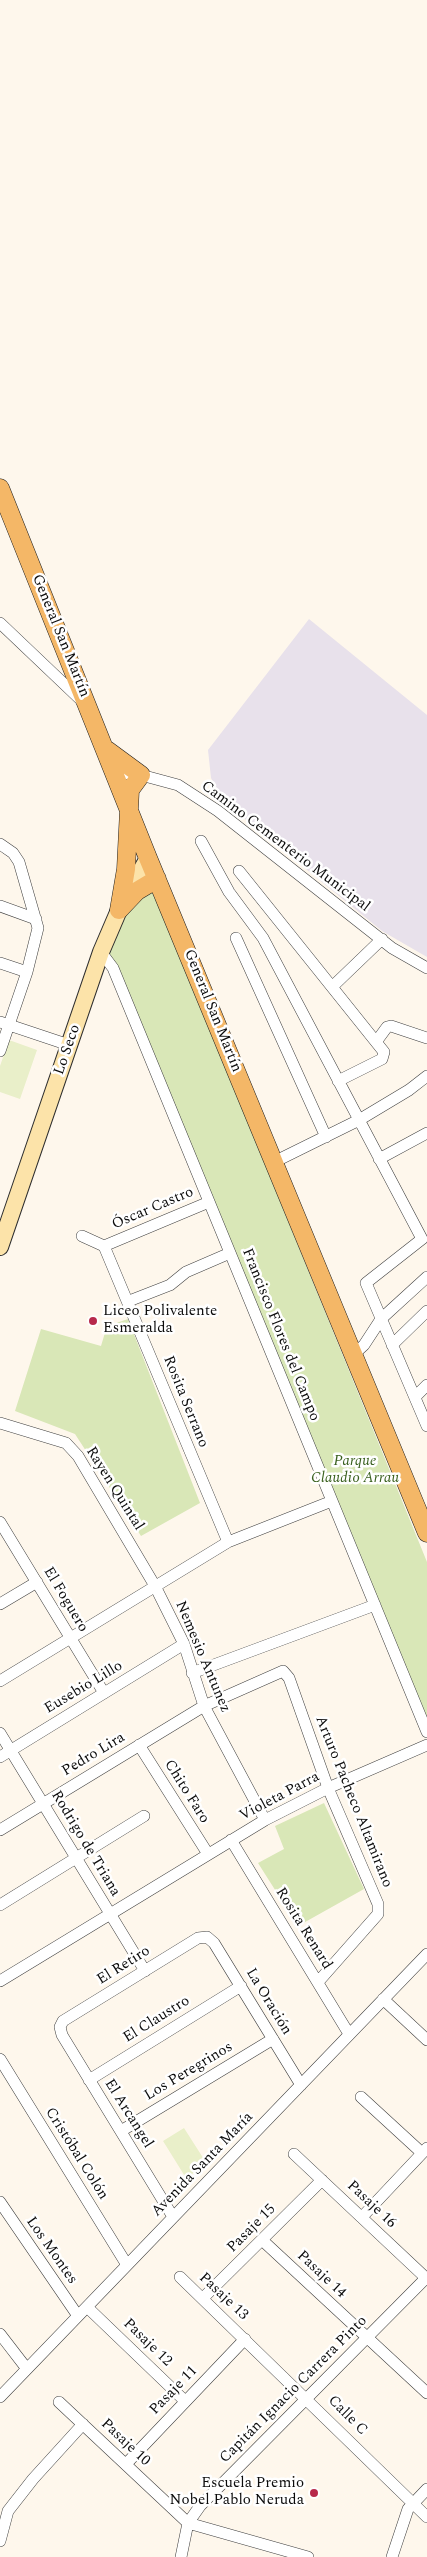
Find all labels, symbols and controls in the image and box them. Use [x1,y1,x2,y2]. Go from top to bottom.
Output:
street label: General San Martín [27,572,93,700]
street label: Camino Cementerio Municipal [197,778,373,916]
street label: General San Martín [179,947,245,1075]
street label: Lo Seco [51,1022,85,1078]
street label: Óscar Castro [109,1184,197,1234]
street label: Francisco Flores del Campo [237,1246,323,1424]
place label: Liceo Polivalente Esmeralda [103,1303,217,1338]
marker: Liceo Polivalente Esmeralda [87,1315,99,1327]
street label: Rosita Serrano [158,1354,212,1450]
street label: Rayen Quintal [81,1444,147,1534]
park label: Parque Claudio Arrau [311,1453,399,1488]
street label: El Foguero [39,1564,91,1636]
street label: Nemesio Antunez [170,1599,234,1715]
street label: Eusebio Lillo [42,1658,126,1718]
street label: Arturo Pacheco Altamirano [310,1714,396,1890]
street label: Pedro Lira [59,1729,129,1781]
street label: Chito Faro [159,1757,213,1827]
street label: Violeta Parra [237,1768,323,1826]
street label: Rodrigo de Triana [46,1788,124,1900]
street label: Rosita Renard [271,1885,335,1973]
street label: El Retiro [94,1943,154,1989]
street label: La Oración [241,1965,295,2039]
street label: El Claustro [120,1993,194,2047]
street label: Los Peregrinos [142,2039,236,2105]
street label: El Arcangel [100,2076,156,2152]
street label: Cristóbal Colón [40,2105,112,2203]
street label: Avenida Santa María [148,2109,258,2221]
street label: Pasaje 16 [343,2178,399,2232]
street label: Pasaje 15 [224,2201,280,2257]
street label: Los Montes [21,2214,81,2288]
street label: Pasaje 14 [293,2248,349,2302]
street label: Pasaje 13 [195,2270,251,2324]
street label: Capitán Ignacio Carrera Pinto [217,2313,371,2467]
street label: Pasaje 12 [119,2315,175,2371]
street label: Pasaje 11 [146,2363,202,2419]
street label: Calle C [323,2392,371,2440]
street label: Pasaje 10 [97,2416,153,2470]
place label: Escuela Premio Nobel Pablo Neruda [170,2475,304,2510]
marker: Escuela Premio Nobel Pablo Neruda [308,2487,320,2499]

